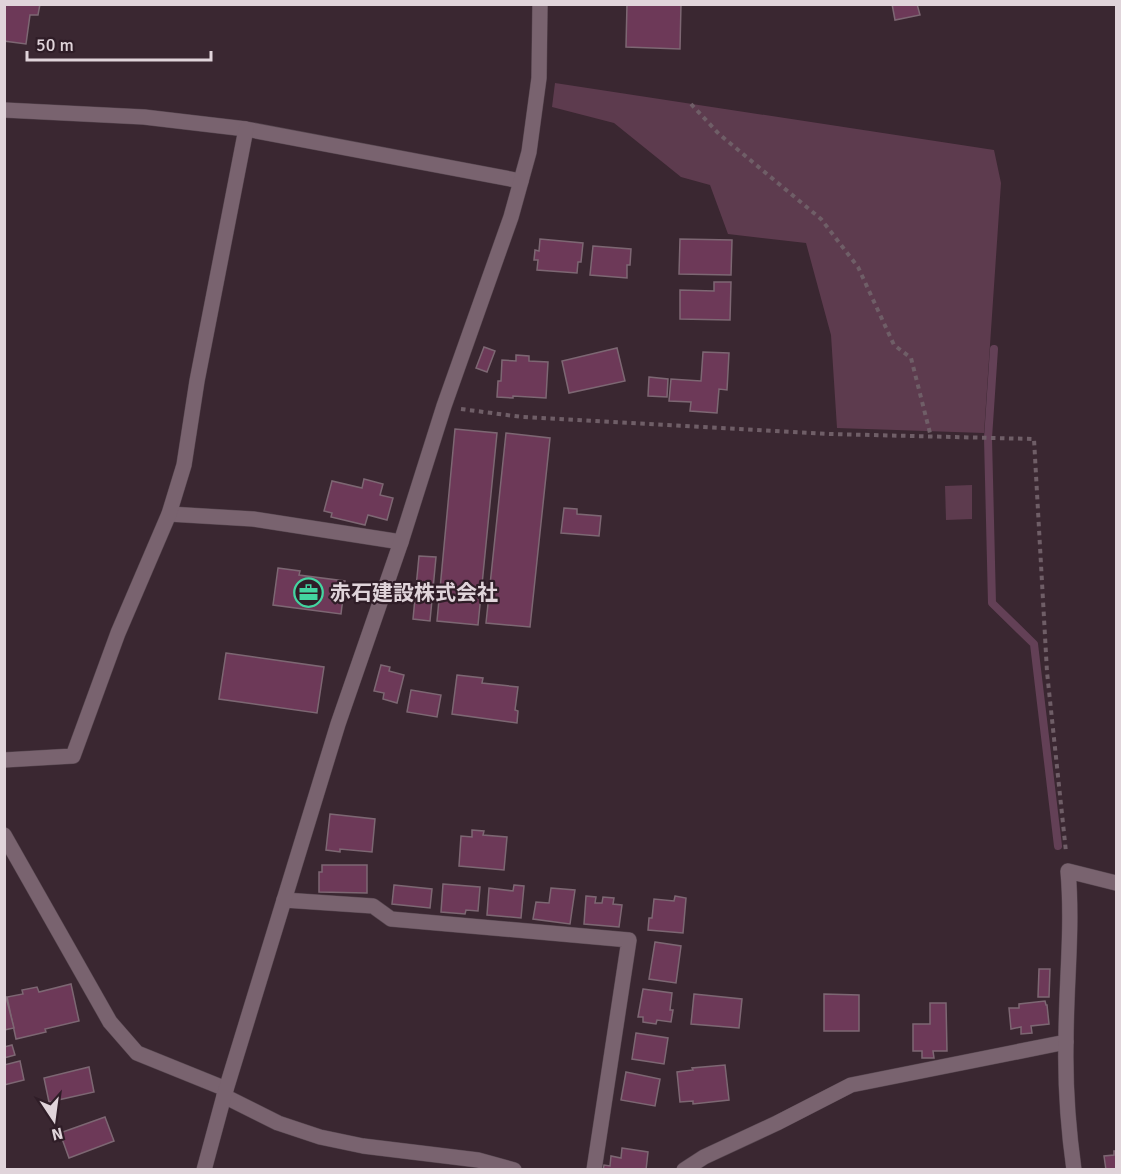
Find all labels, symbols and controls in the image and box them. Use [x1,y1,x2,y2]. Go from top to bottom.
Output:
scale bar [27,24,212,62]
text: 50 m [36,34,74,56]
office icon: 赤石建設株式会社 [293,577,325,609]
place label: 赤石建設株式会社 [330,580,498,606]
north arrow [24,1090,84,1150]
text: N [49,1123,65,1145]

